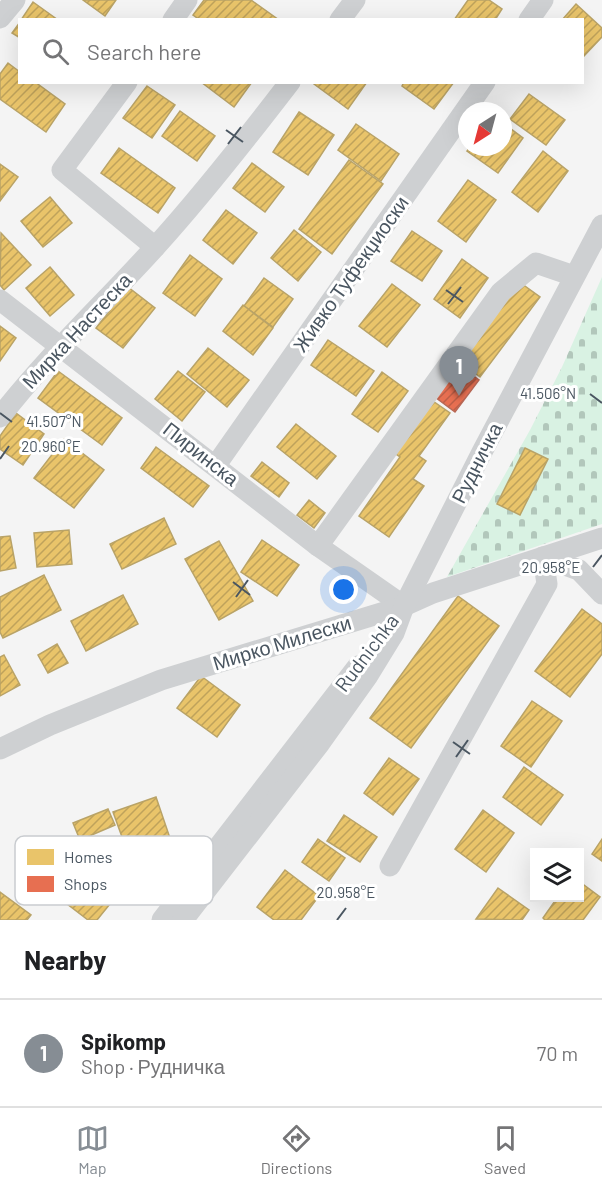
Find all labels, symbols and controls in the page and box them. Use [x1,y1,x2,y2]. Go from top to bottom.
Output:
search box [18,18,584,84]
icon: search [39,35,72,68]
text: Search here [87,38,201,64]
north arrow [458,102,512,156]
street label: Живко Туфекџиоски [287,191,413,356]
street label: Мирка Настеска [17,267,137,393]
pin: 1 [440,346,478,396]
text: 41.506°N [520,384,576,402]
text: 41.507°N [26,412,82,430]
street label: Пиринска [159,416,245,491]
street label: Рудничка [446,417,507,507]
text: 20.960°E [21,437,81,455]
text: 20.958°E [522,558,580,576]
your location [329,575,358,604]
street label: Rudnichka [329,609,403,696]
street label: Мирко Милески [210,610,354,675]
legend [15,836,213,905]
text: Homes [64,847,112,866]
map controls [530,848,584,902]
button: layers [530,848,584,902]
text: Shops [64,874,107,893]
text: 20.958°E [317,883,375,901]
text: Nearby [24,944,106,975]
text: Spikomp [81,1028,166,1054]
text: 1 [40,1041,47,1065]
text: 70 m [537,1041,578,1065]
text: Shop · Рудничка [81,1054,225,1078]
tab: Map [76,1122,109,1177]
tab: Directions [261,1122,332,1177]
tab: Saved [484,1122,526,1177]

